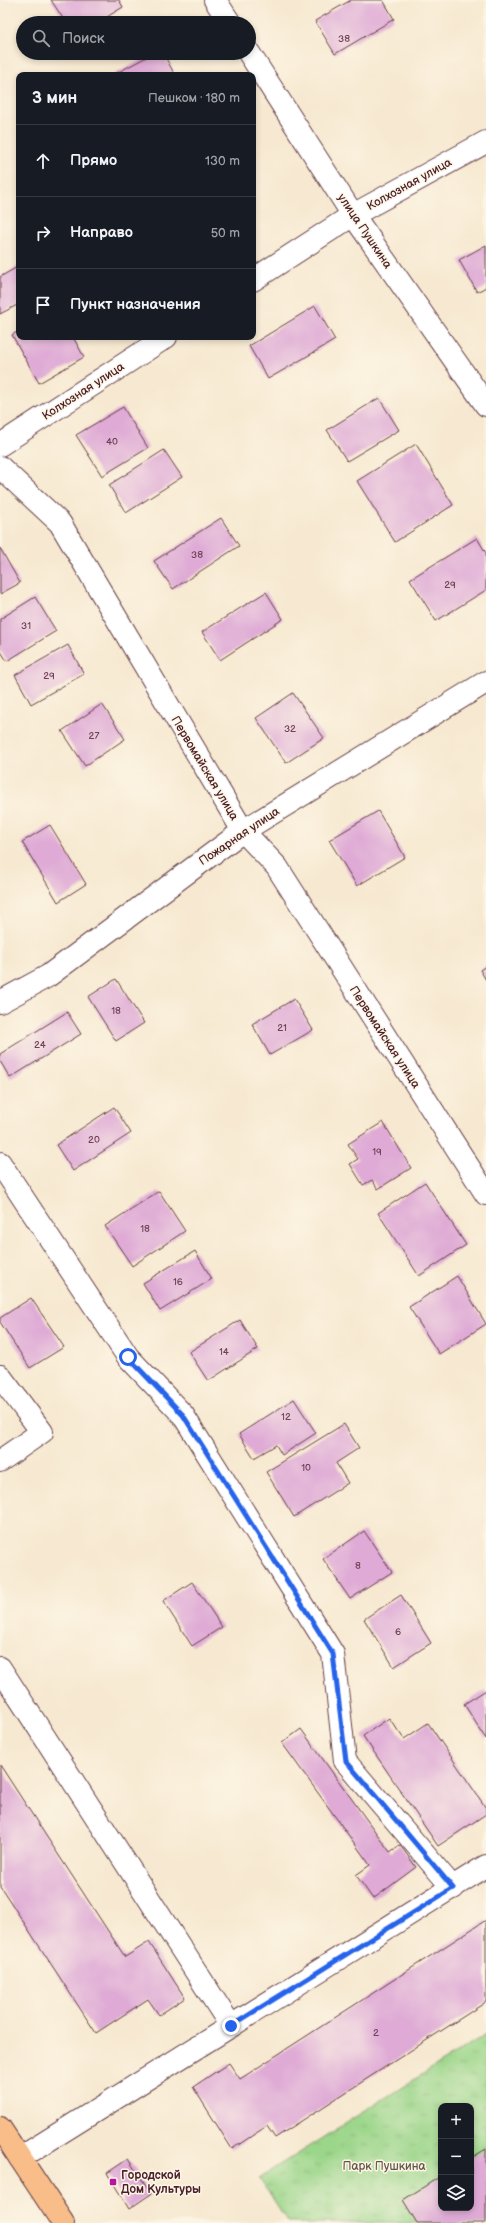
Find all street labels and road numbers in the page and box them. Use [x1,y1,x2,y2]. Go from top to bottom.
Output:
street label: Колхозная улица [364,155,454,214]
street label: улица Пушкина [334,191,395,272]
street label: Колхозная улица [39,359,127,424]
street label: Первомайская улица [167,713,242,823]
street label: Пожарная улица [196,804,282,869]
street label: Первомайская улица [346,983,423,1091]

